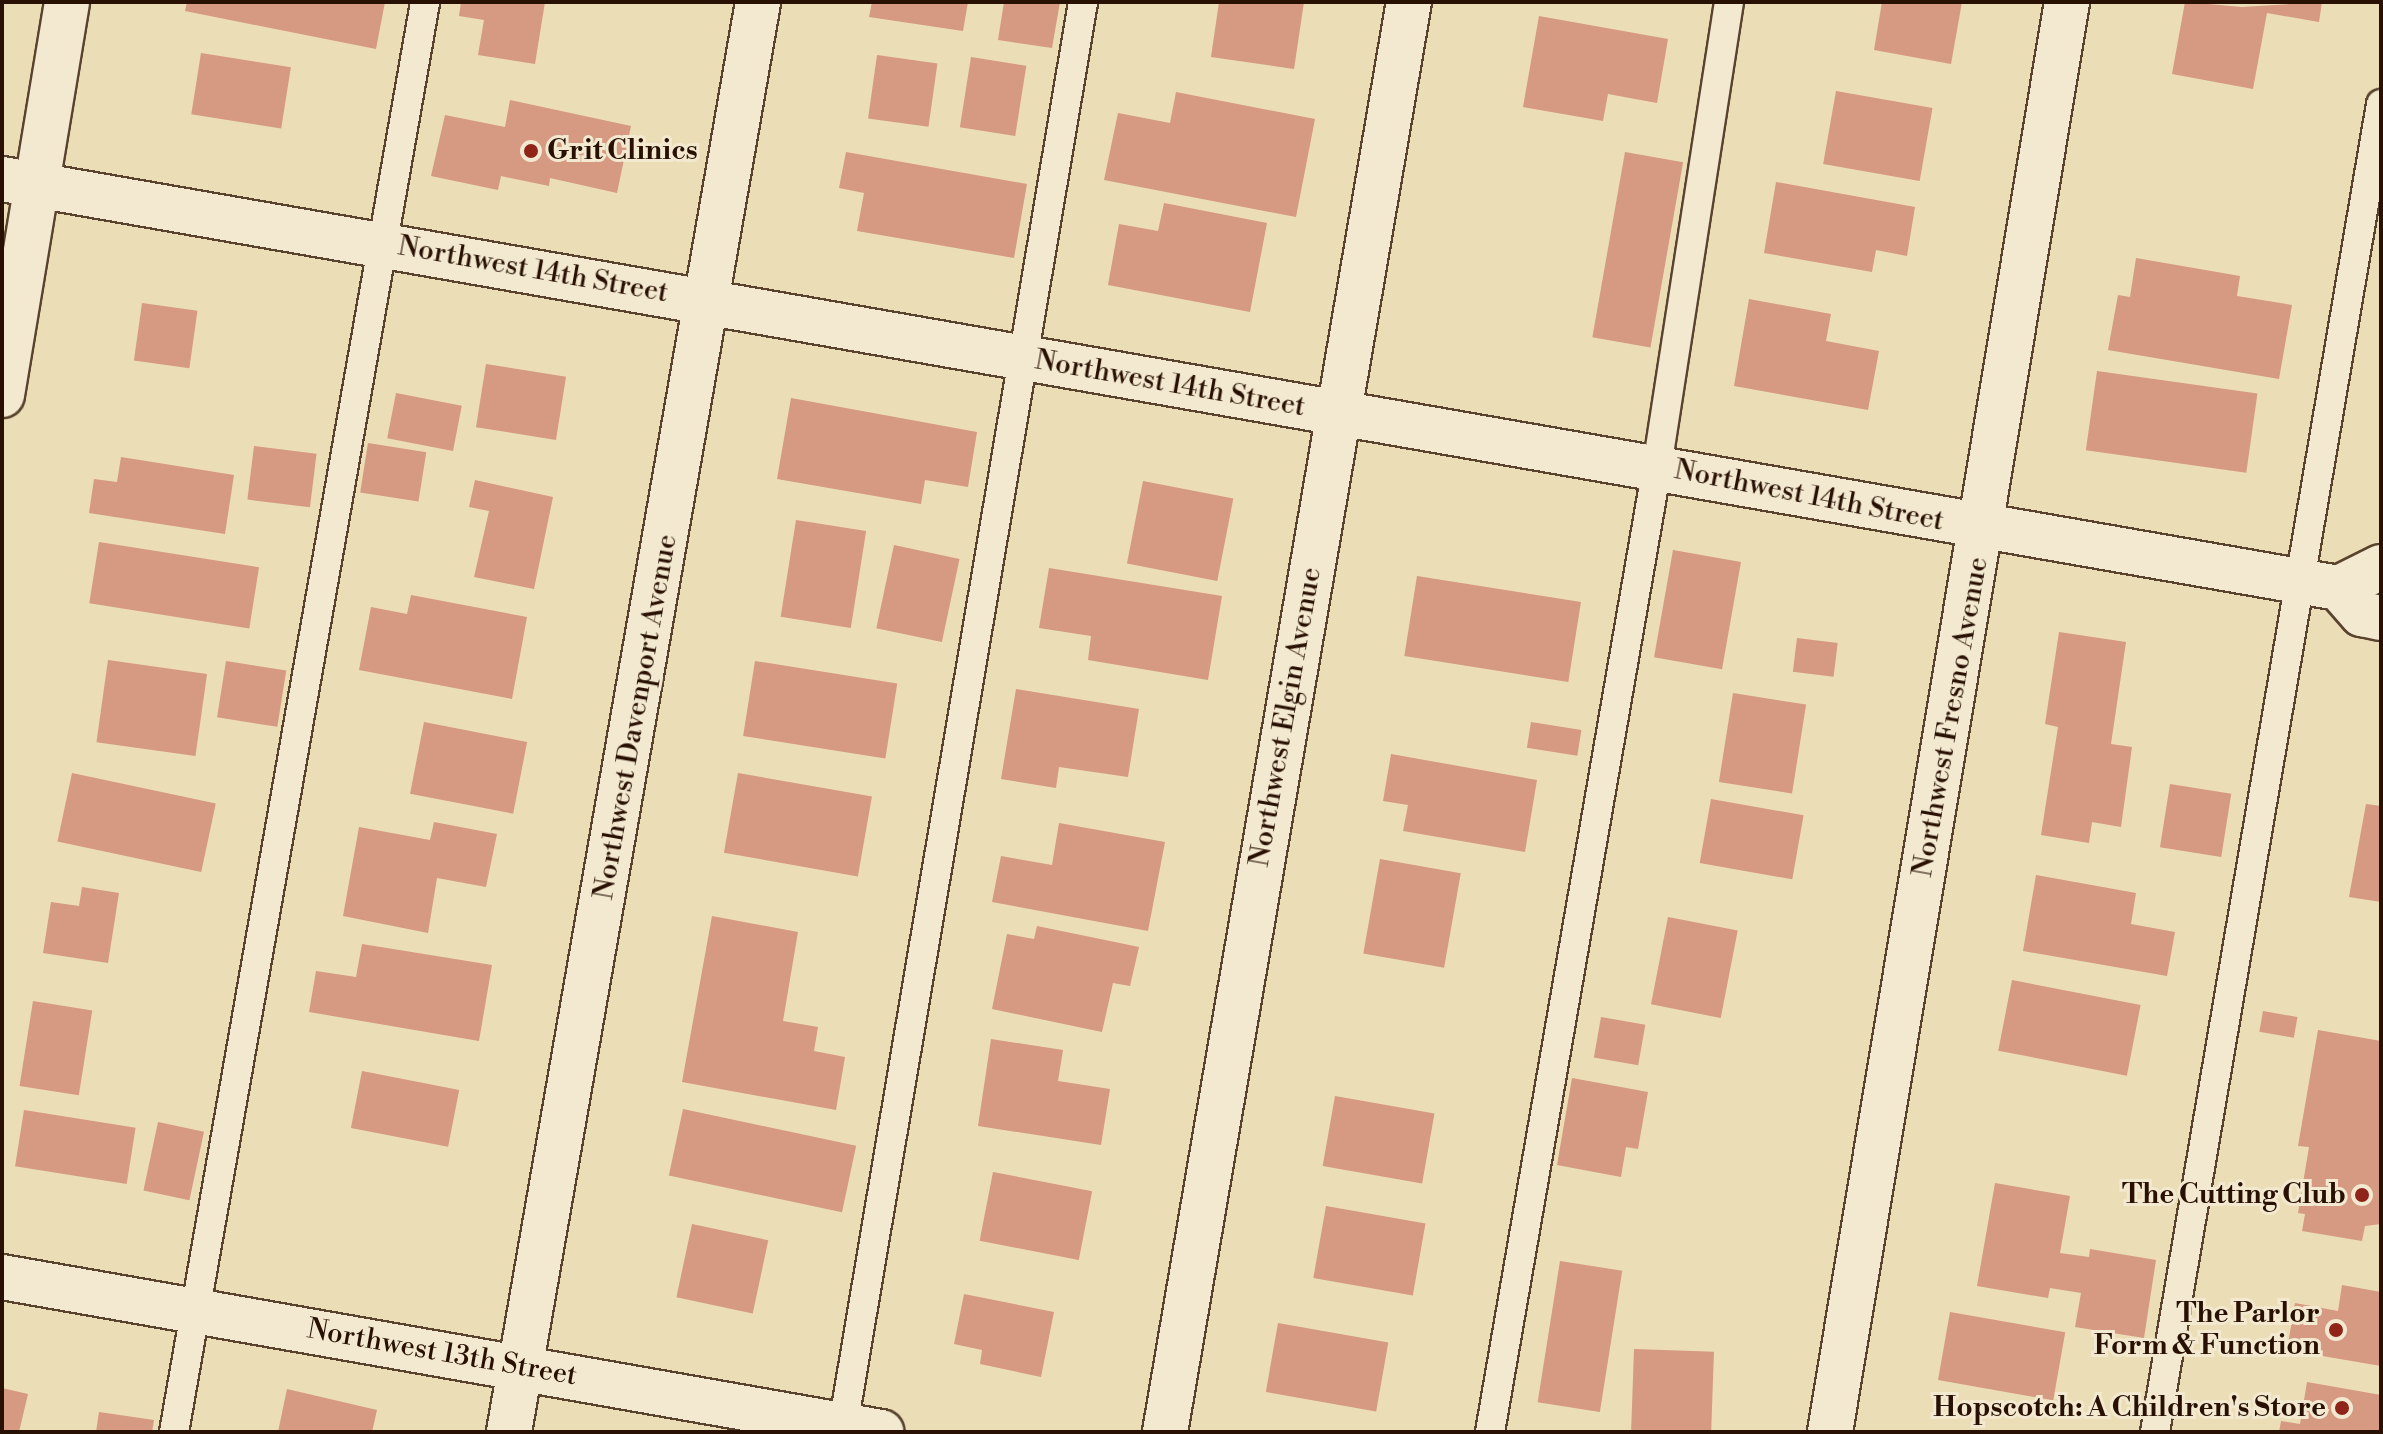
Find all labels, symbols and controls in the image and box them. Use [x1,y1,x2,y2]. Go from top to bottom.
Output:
place label: Grit Clinics [547,134,698,168]
marker: Grit Clinics [522,142,540,160]
street label: Northwest 14th Street [395,230,671,310]
street label: Northwest 14th Street [1032,344,1308,424]
street label: Northwest 14th Street [1671,453,1947,539]
street label: Northwest Davenport Avenue [587,532,685,902]
street label: Northwest Fresno Avenue [1906,554,1996,880]
street label: Northwest Elgin Avenue [1243,565,1329,869]
place label: The Cutting Club [2122,1178,2346,1212]
marker: The Cutting Club [2353,1186,2371,1204]
place label: The Parlor Form & Function [2094,1297,2320,1363]
street label: Northwest 13th Street [304,1313,580,1393]
marker: The Parlor Form & Function [2327,1321,2345,1339]
place label: Hopscotch: A Children's Store [1933,1391,2326,1425]
marker: Hopscotch: A Children's Store [2333,1399,2351,1417]

